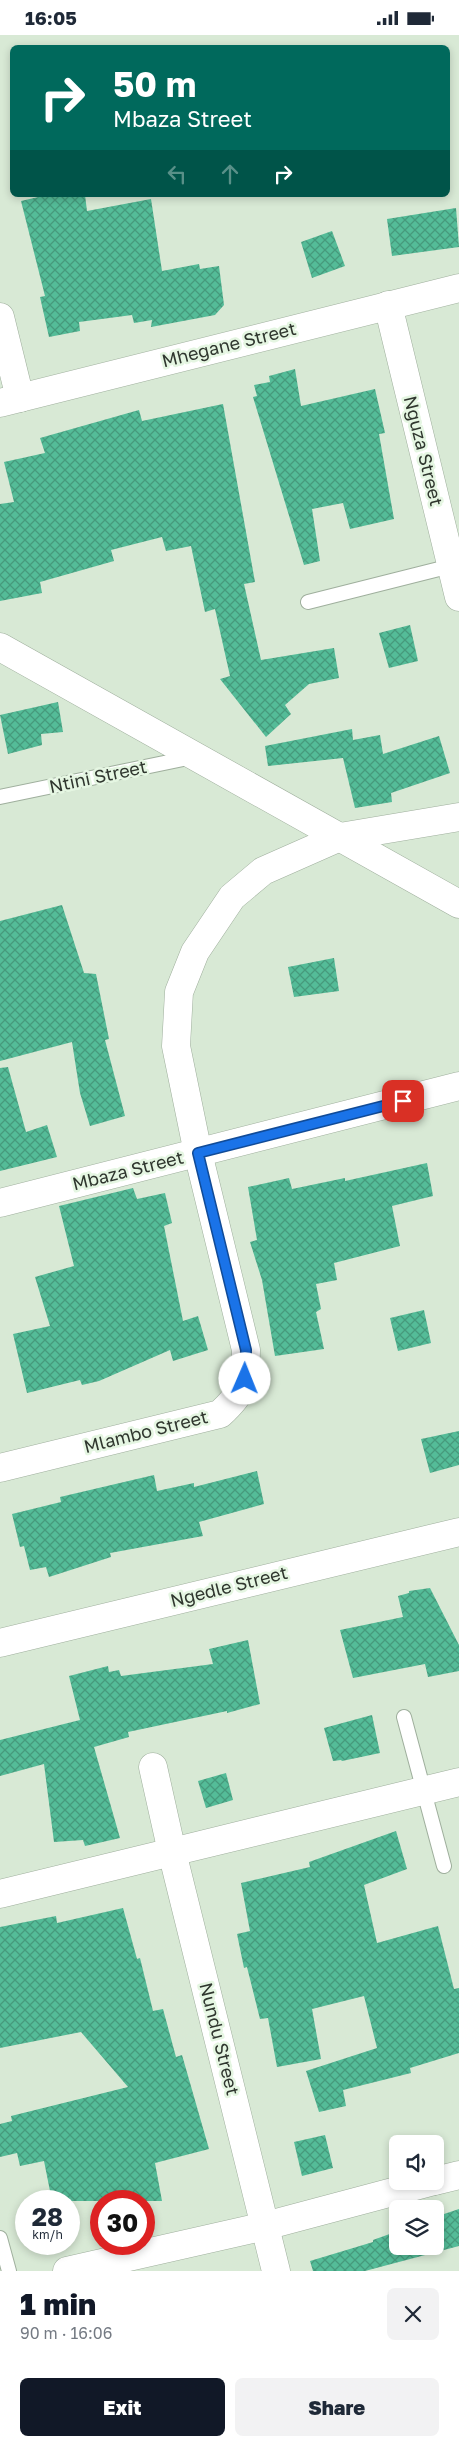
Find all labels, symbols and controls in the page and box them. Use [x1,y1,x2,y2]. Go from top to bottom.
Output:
text: 16:05 [25,6,77,29]
text: 50 m [113,63,196,105]
icon: right [30,65,95,130]
text: Mbaza Street [113,105,252,132]
icon: left [163,160,191,188]
icon: ahead [216,160,244,188]
icon: right [269,160,297,188]
street label: Mhegane Street [159,317,298,371]
street label: Nguza Street [400,393,448,508]
street label: Ntini Street [47,755,149,797]
pin [382,1080,424,1122]
icon: arrive [389,1087,417,1115]
street label: Mbaza Street [70,1146,186,1194]
position arrow [218,1352,270,1404]
street label: Mlambo Street [81,1405,210,1457]
street label: Ngedle Street [168,1561,290,1611]
street label: Nundu Street [195,1980,245,2097]
map controls [389,2135,444,2255]
button: sound [389,2135,444,2190]
speed limit sign: 30 [90,2190,155,2255]
button: layers [389,2200,444,2255]
text: 28 [32,2201,63,2232]
text: km/h [32,2227,63,2242]
text: 1 min [20,2286,96,2322]
button: close [387,2288,439,2340]
text: 90 m · 16:06 [20,2323,112,2343]
button: Exit [20,2378,225,2436]
button: Share [235,2378,439,2436]

